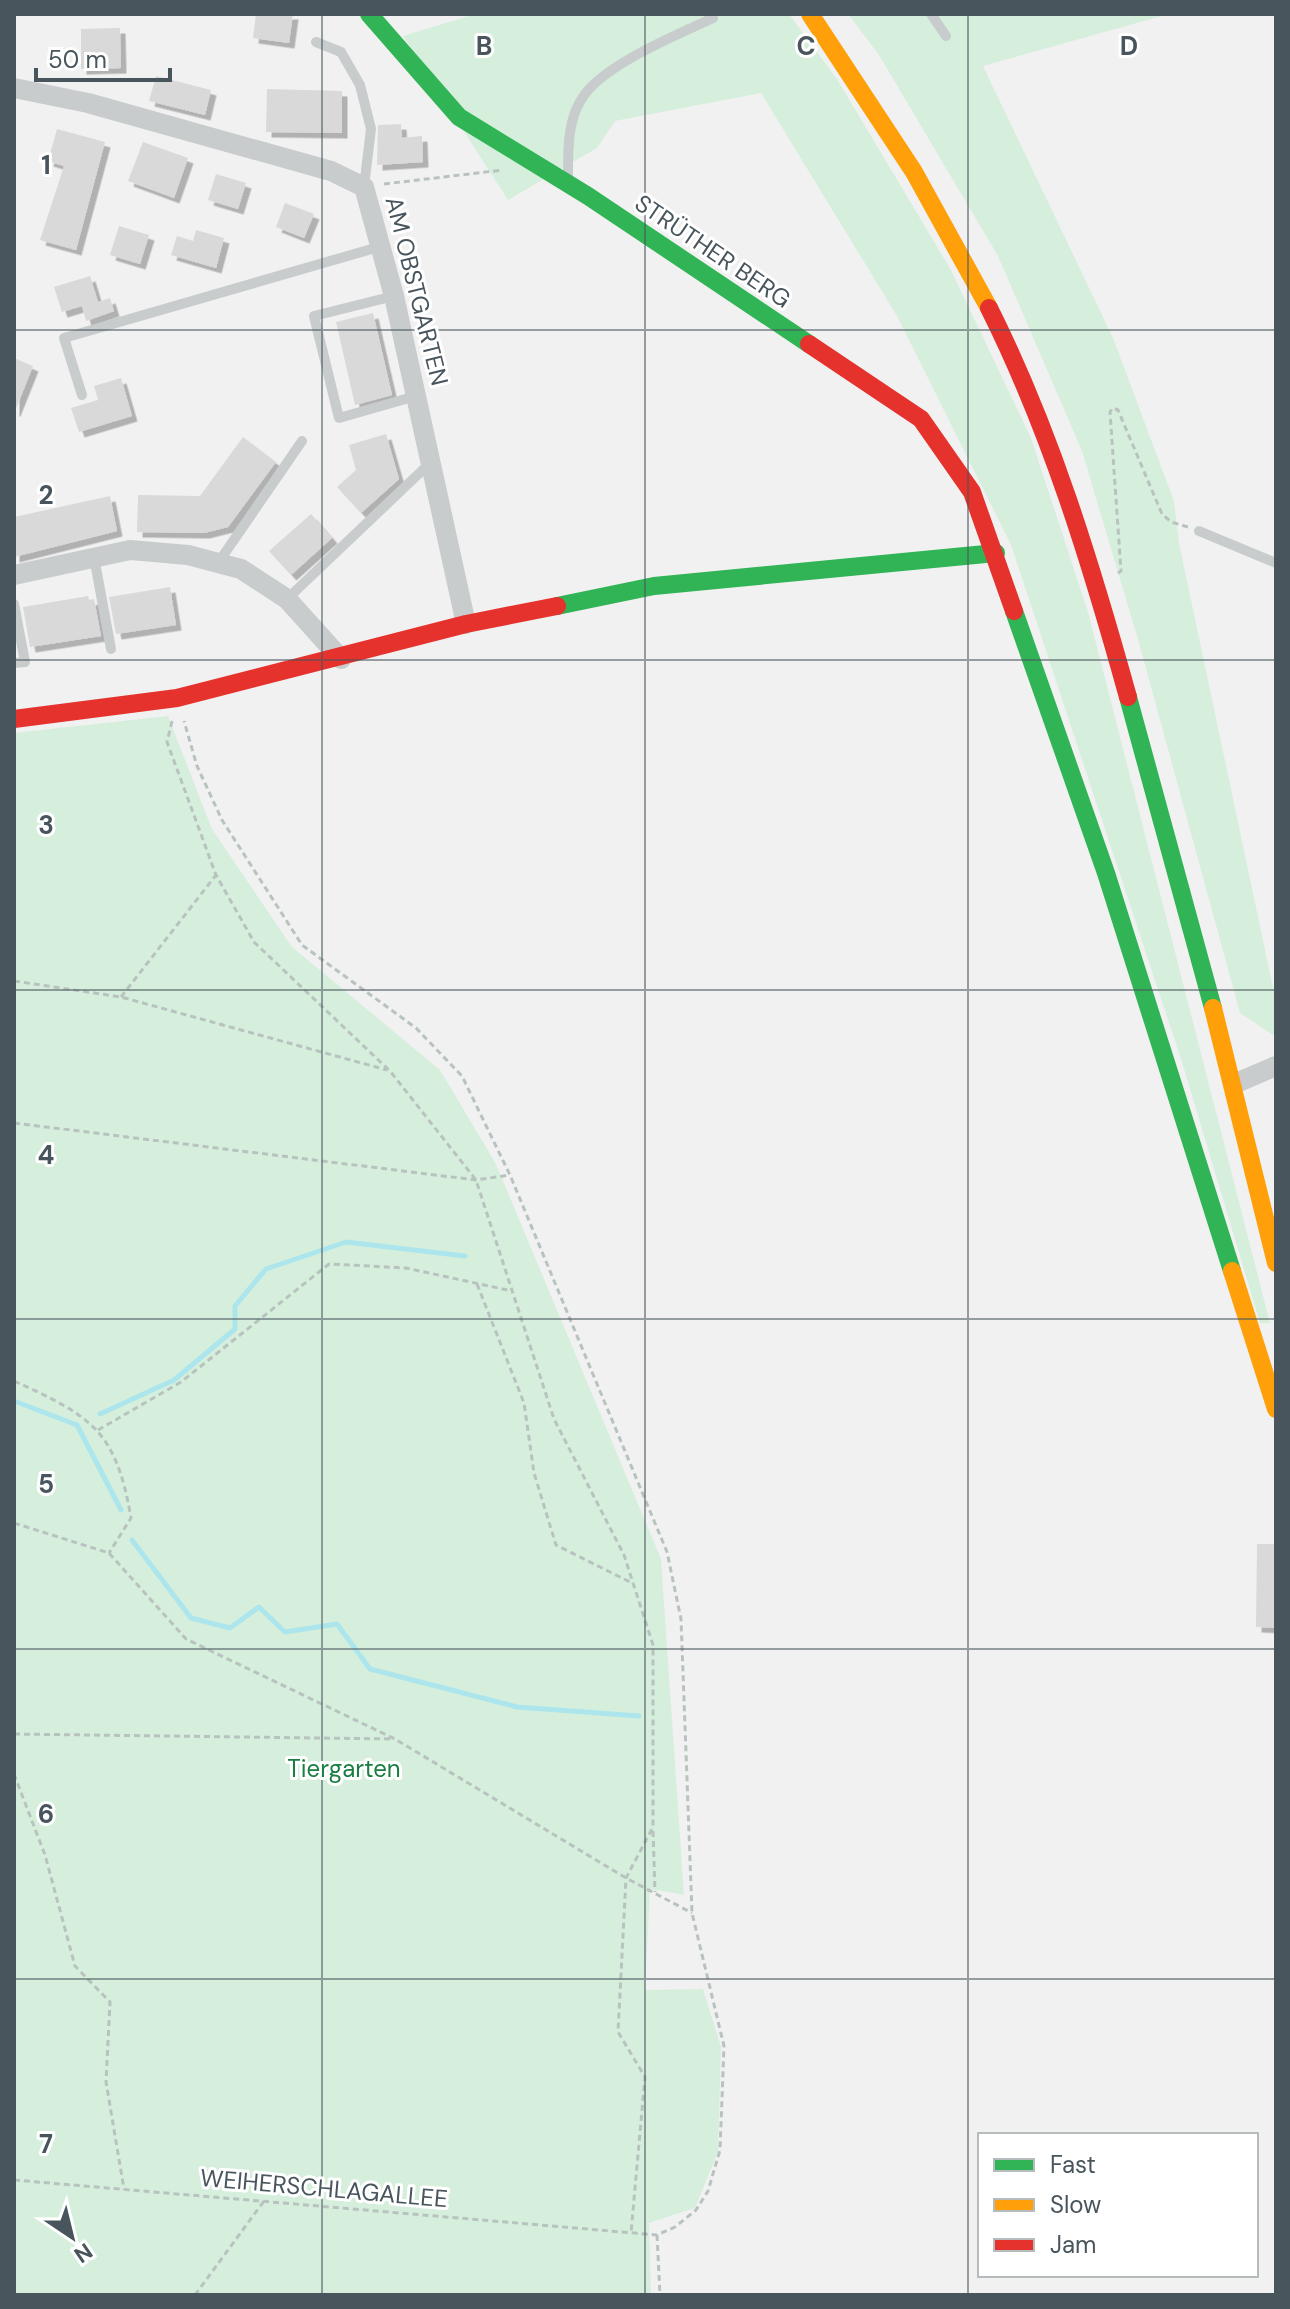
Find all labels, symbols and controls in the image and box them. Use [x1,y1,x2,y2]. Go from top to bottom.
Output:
text: B [476,29,492,63]
text: C [796,29,816,63]
text: D [1120,29,1138,63]
scale bar [36,32,170,82]
text: 50 m [48,44,107,75]
text: 1 [41,148,51,182]
street label: STRÜTHER BERG [629,187,797,315]
street label: AM OBSTGARTEN [379,193,455,389]
text: 2 [38,478,54,512]
text: 3 [38,808,54,842]
text: 4 [38,1138,54,1172]
text: 5 [38,1467,54,1501]
park label: Tiergarten [287,1753,401,1784]
text: 6 [38,1797,54,1831]
text: 7 [39,2127,53,2161]
legend [978,2133,1258,2277]
text: Fast [1050,2149,1096,2180]
street label: WEIHERSCHLAGALLEE [199,2162,449,2214]
text: Slow [1050,2189,1101,2220]
north arrow [32,2197,112,2277]
text: Jam [1050,2229,1096,2260]
text: N [68,2236,98,2269]

